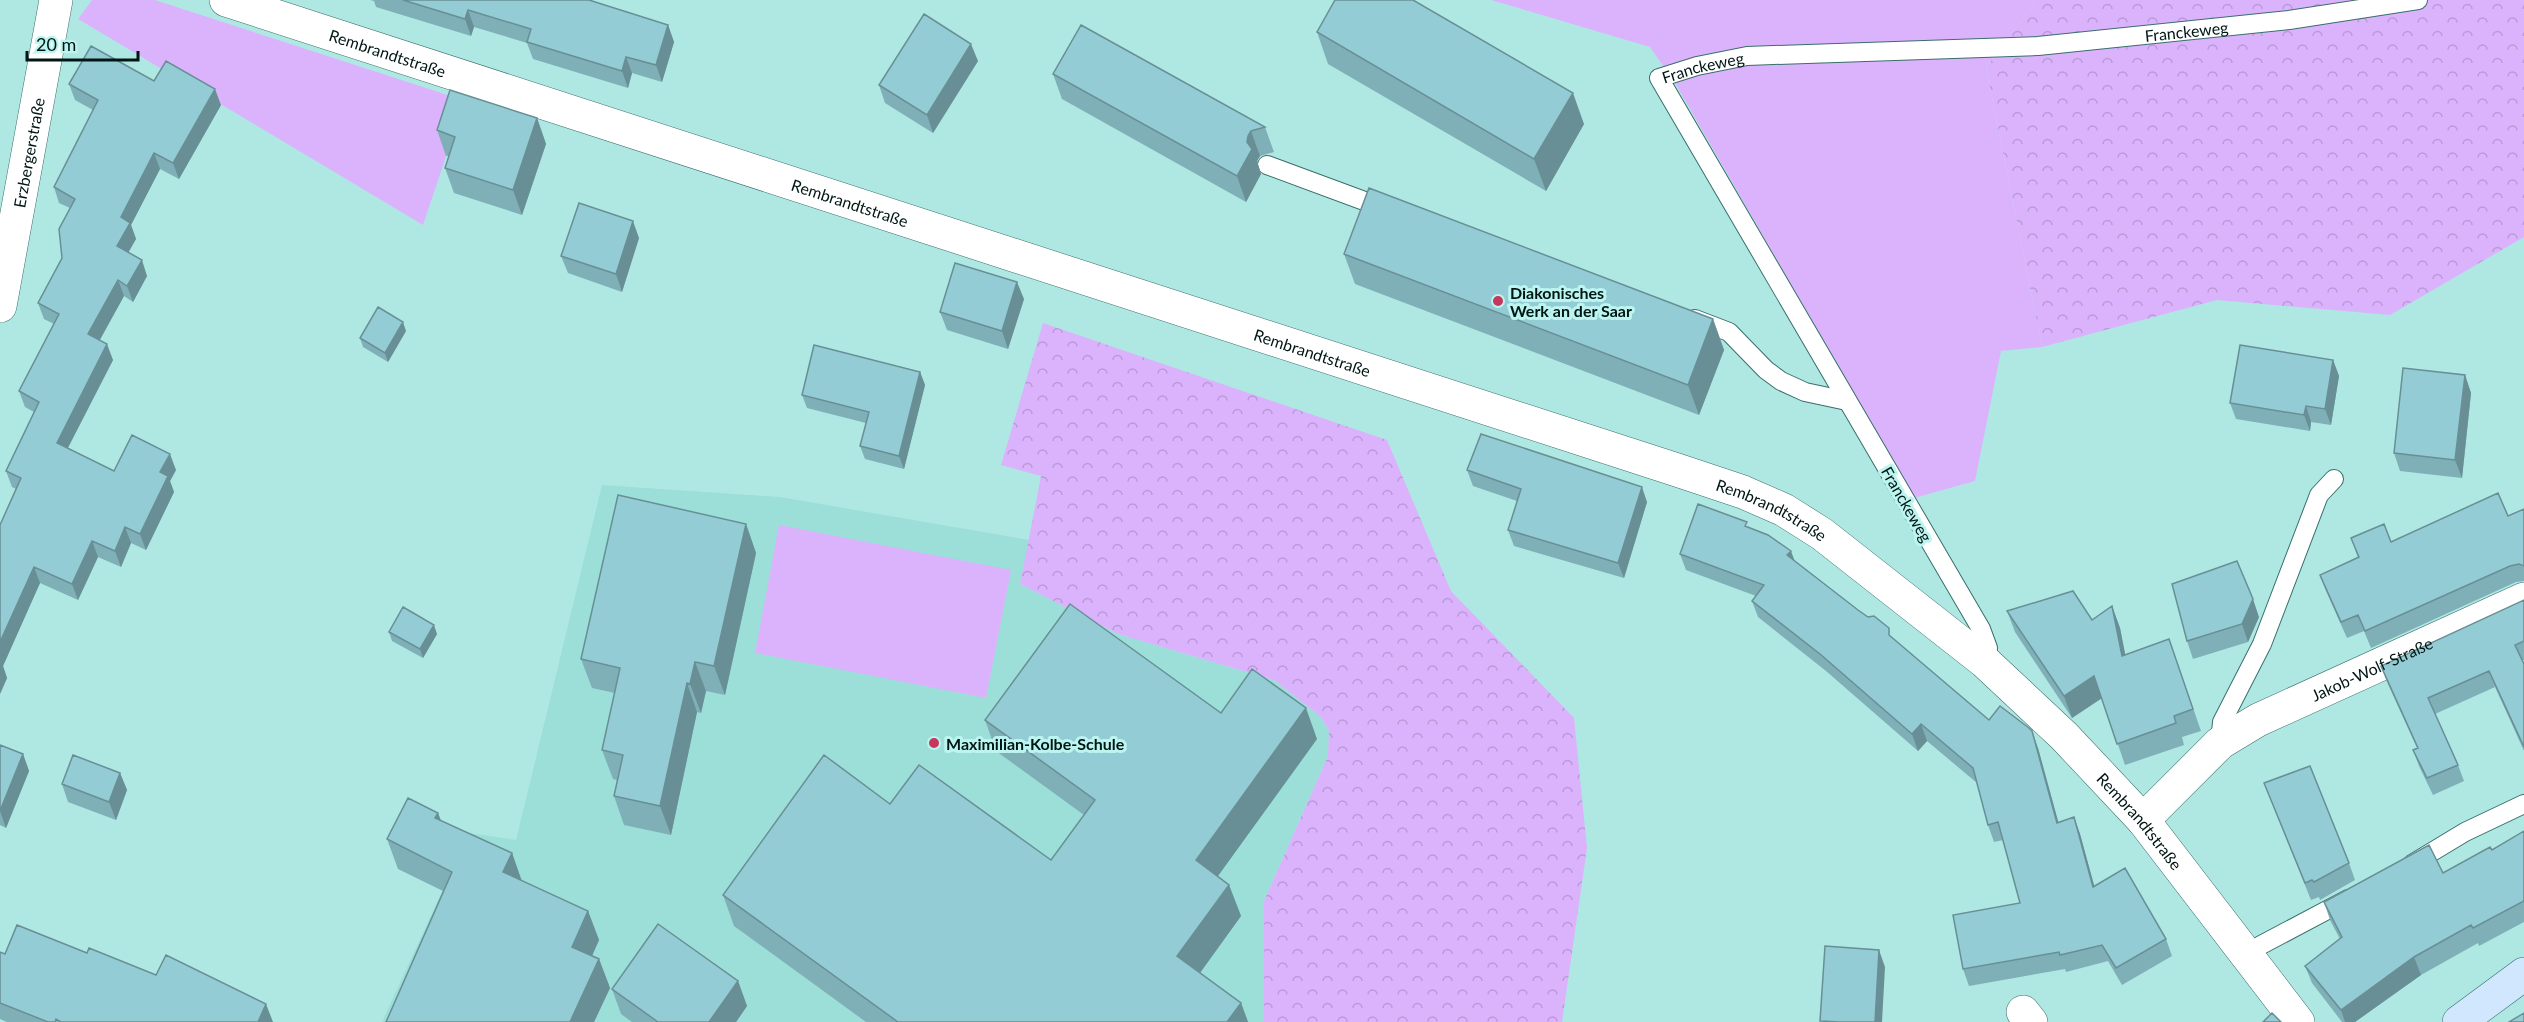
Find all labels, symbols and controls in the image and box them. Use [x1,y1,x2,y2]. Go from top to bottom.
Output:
street label: Franckeweg [2144,17,2229,44]
scale bar [27,24,138,62]
street label: Rembrandtstraße [327,25,448,80]
text: 20 m [36,33,76,55]
street label: Franckeweg [1659,47,1745,86]
street label: Erzbergerstraße [9,96,47,209]
street label: Rembrandtstraße [789,174,911,230]
place label: Diakonisches Werk an der Saar [1510,283,1632,320]
marker: Diakonisches Werk an der Saar [1491,294,1505,308]
street label: Rembrandtstraße [1252,324,1373,380]
street label: Franckeweg [1878,463,1936,545]
street label: Rembrandtstraße [1714,474,1831,544]
street label: Jakob-Wolf-Straße [2308,633,2435,704]
place label: Maximilian-Kolbe-Schule [946,734,1125,753]
marker: Maximilian-Kolbe-Schule [927,736,941,750]
street label: Rembrandtstraße [2094,768,2187,873]

